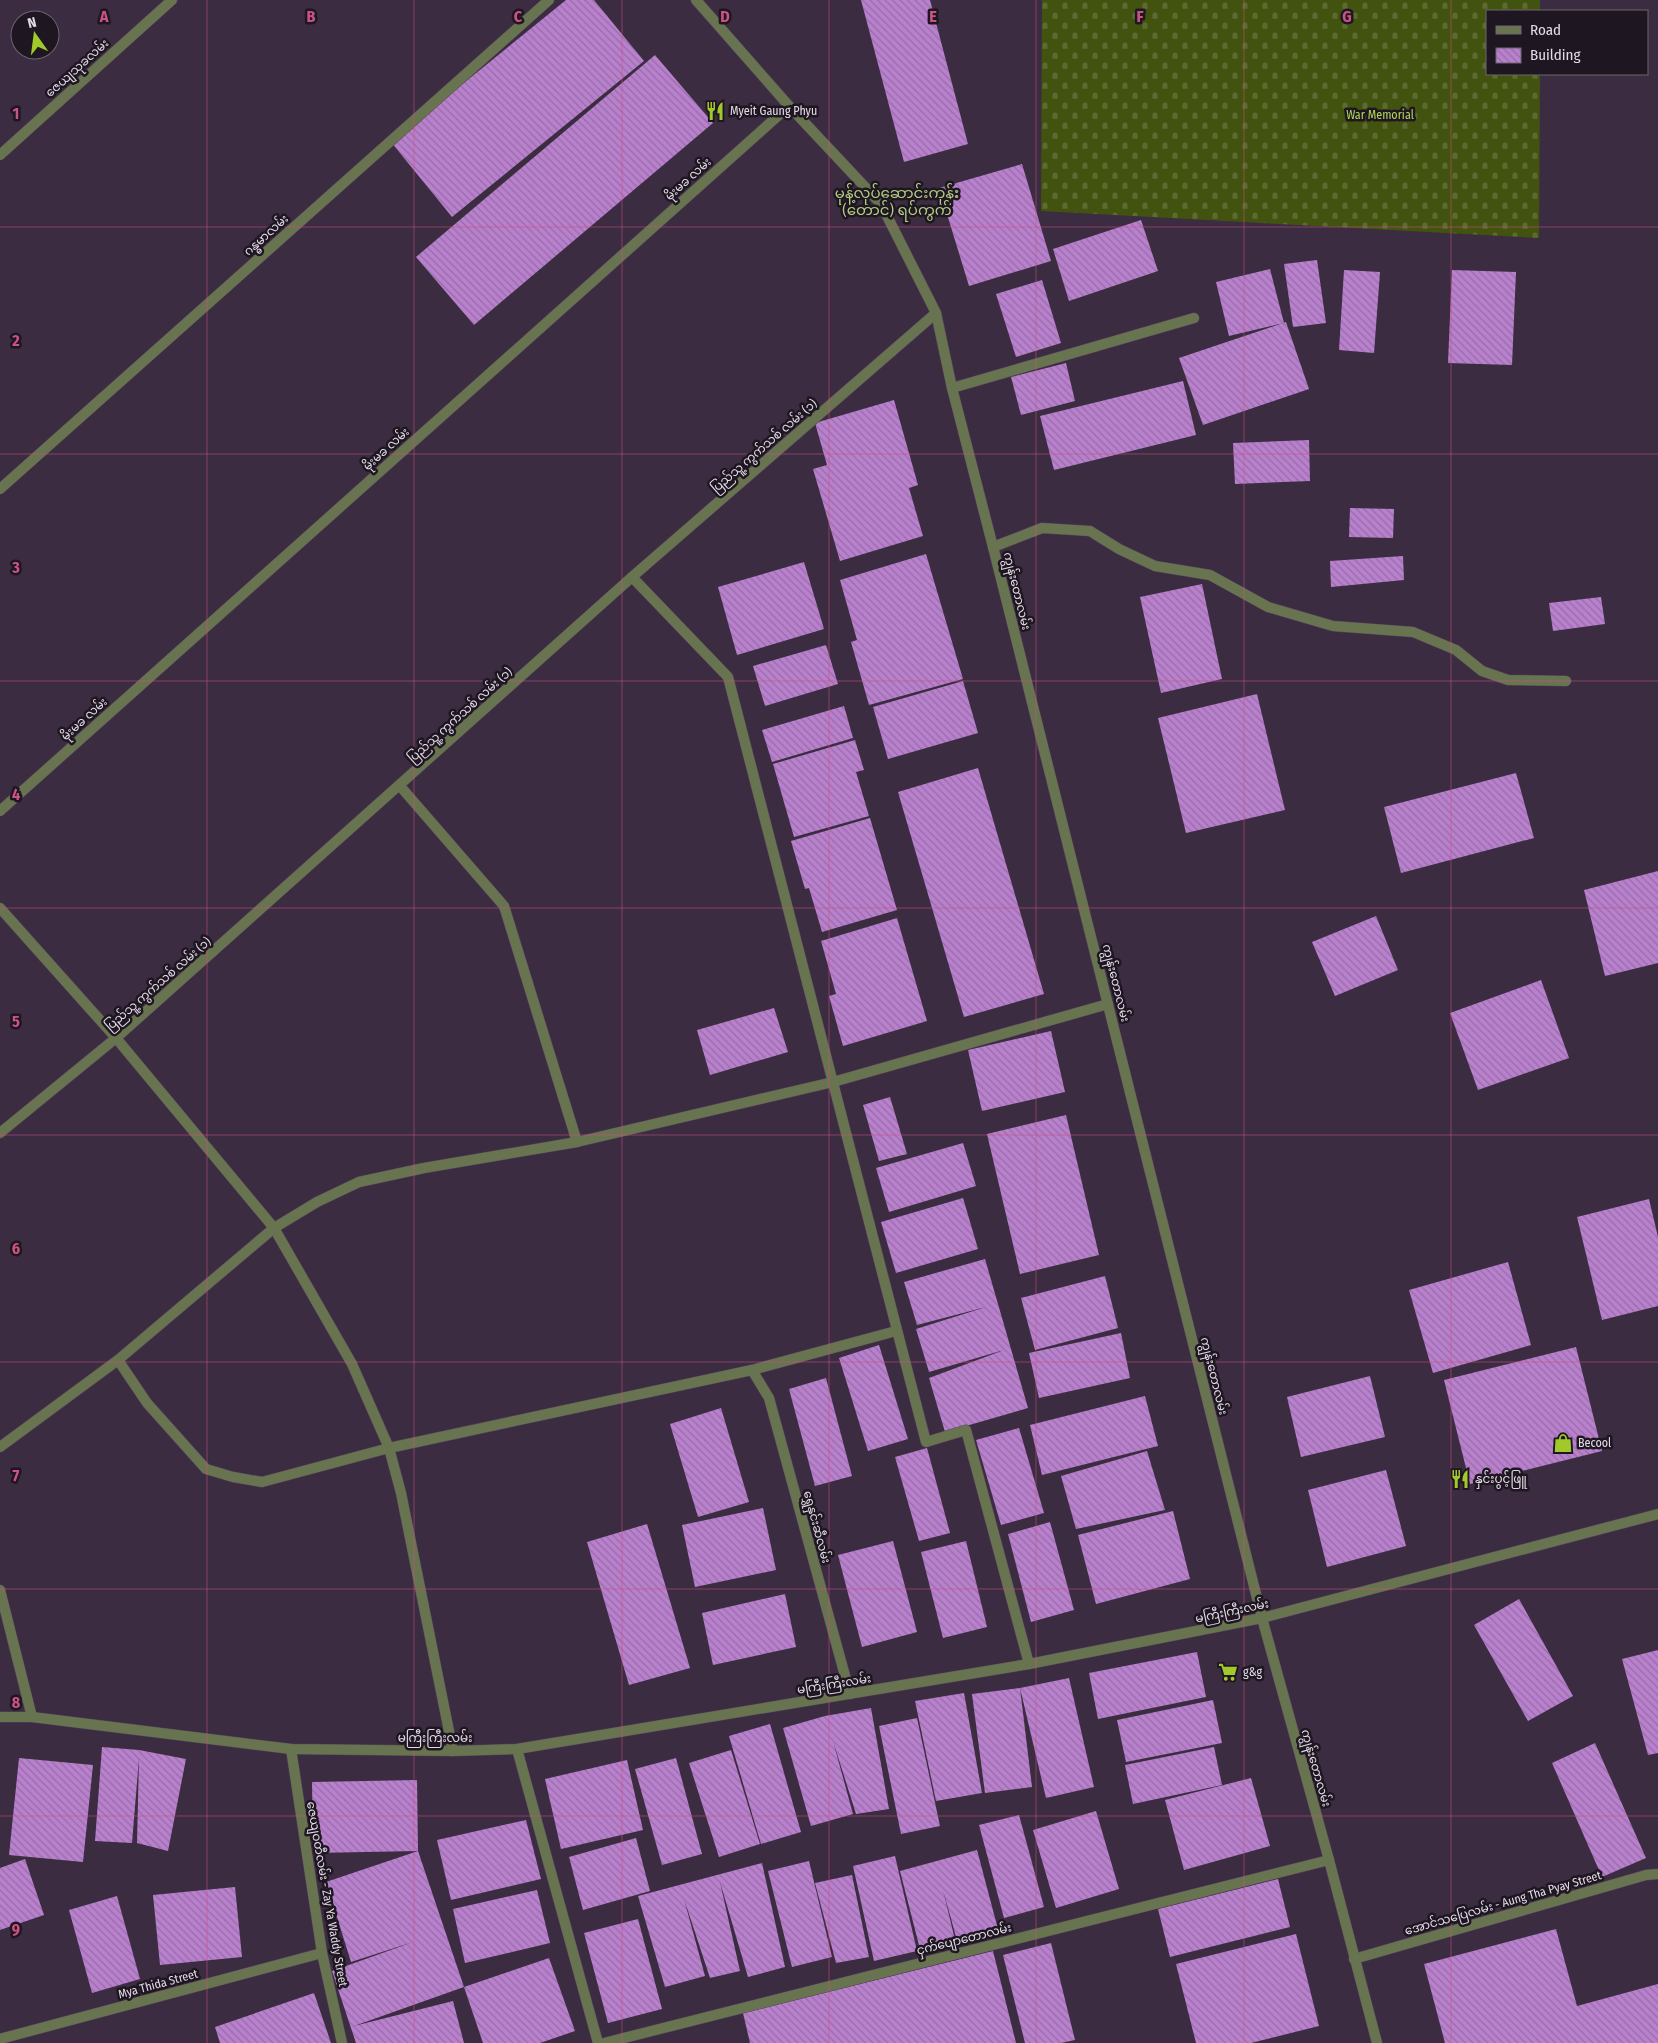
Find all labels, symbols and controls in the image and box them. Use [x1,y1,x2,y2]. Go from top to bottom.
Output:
text: A [99,7,109,26]
text: B [307,7,316,26]
text: C [514,7,523,26]
text: D [720,7,730,26]
text: E [929,7,937,26]
text: F [1136,7,1144,26]
text: G [1342,7,1352,26]
north arrow [10,10,60,60]
legend [1486,10,1648,75]
text: N [26,14,38,32]
text: Road [1530,21,1561,39]
street label: ဇေယျသုခလမ်း [41,35,113,102]
text: Building [1530,46,1581,64]
restaurant icon: Myeit Gaung Phyu [704,100,726,122]
text: 1 [13,104,19,123]
place label: Myeit Gaung Phyu [730,104,817,118]
park label: War Memorial [1346,108,1414,122]
street label: မိုးမခ လမ်း [661,153,716,206]
district label: မုန့်လုပ်ဆောင်းကုန်း (တောင်) ရပ်ကွက် [835,183,959,222]
street label: ဂန္ဓမာလမ်း [240,210,293,261]
text: 2 [11,331,20,350]
street label: ပြည်သူ့ ကွက်သစ် လမ်း (၁) [707,395,822,498]
street label: မိုးမခ လမ်း [359,423,414,476]
street label: ကျွန်းတောလမ်း [997,550,1035,632]
text: 3 [11,558,20,577]
street label: ပြည်သူ့ ကွက်သစ် လမ်း (၁) [404,663,517,768]
street label: မိုးမခ လမ်း [57,693,112,746]
text: 4 [12,785,20,804]
street label: ပြည်သူ့ ကွက်သစ် လမ်း (၁) [101,933,216,1036]
street label: ကျွန်းတောလမ်း [1096,942,1134,1024]
text: 5 [12,1012,20,1031]
text: 6 [12,1239,20,1258]
street label: ကျွန်းတောလမ်း [1194,1335,1232,1417]
shop icon: Becool [1552,1432,1574,1454]
place label: Becool [1578,1436,1611,1450]
text: 7 [13,1466,20,1485]
restaurant icon: နှင်းပွင့်ဖြူ [1449,1468,1471,1490]
place label: နှင်းပွင့်ဖြူ [1475,1470,1527,1489]
street label: ရွှေနှင်းဆီလမ်း [798,1489,835,1566]
street label: မကြီးကြီးလမ်း [1194,1594,1271,1629]
supermarket icon: g&g [1217,1661,1239,1683]
place label: g&g [1243,1665,1263,1679]
street label: မကြီးကြီးလမ်း [796,1669,872,1700]
text: 8 [12,1693,21,1712]
street label: ကျွန်းတောလမ်း [1294,1727,1336,1809]
street label: မကြီးကြီးလမ်း [398,1729,472,1748]
street label: ဇေယျဝတီလမ်း - Zay Ya Waddy Street [301,1800,352,1988]
street label: အောင်သပြေလမ်း - Aung Tha Pyay Street [1403,1866,1604,1941]
street label: ငှက်ပျောတောလမ်း [915,1918,1014,1960]
text: 9 [12,1920,20,1939]
street label: Mya Thida Street [117,1967,199,2001]

